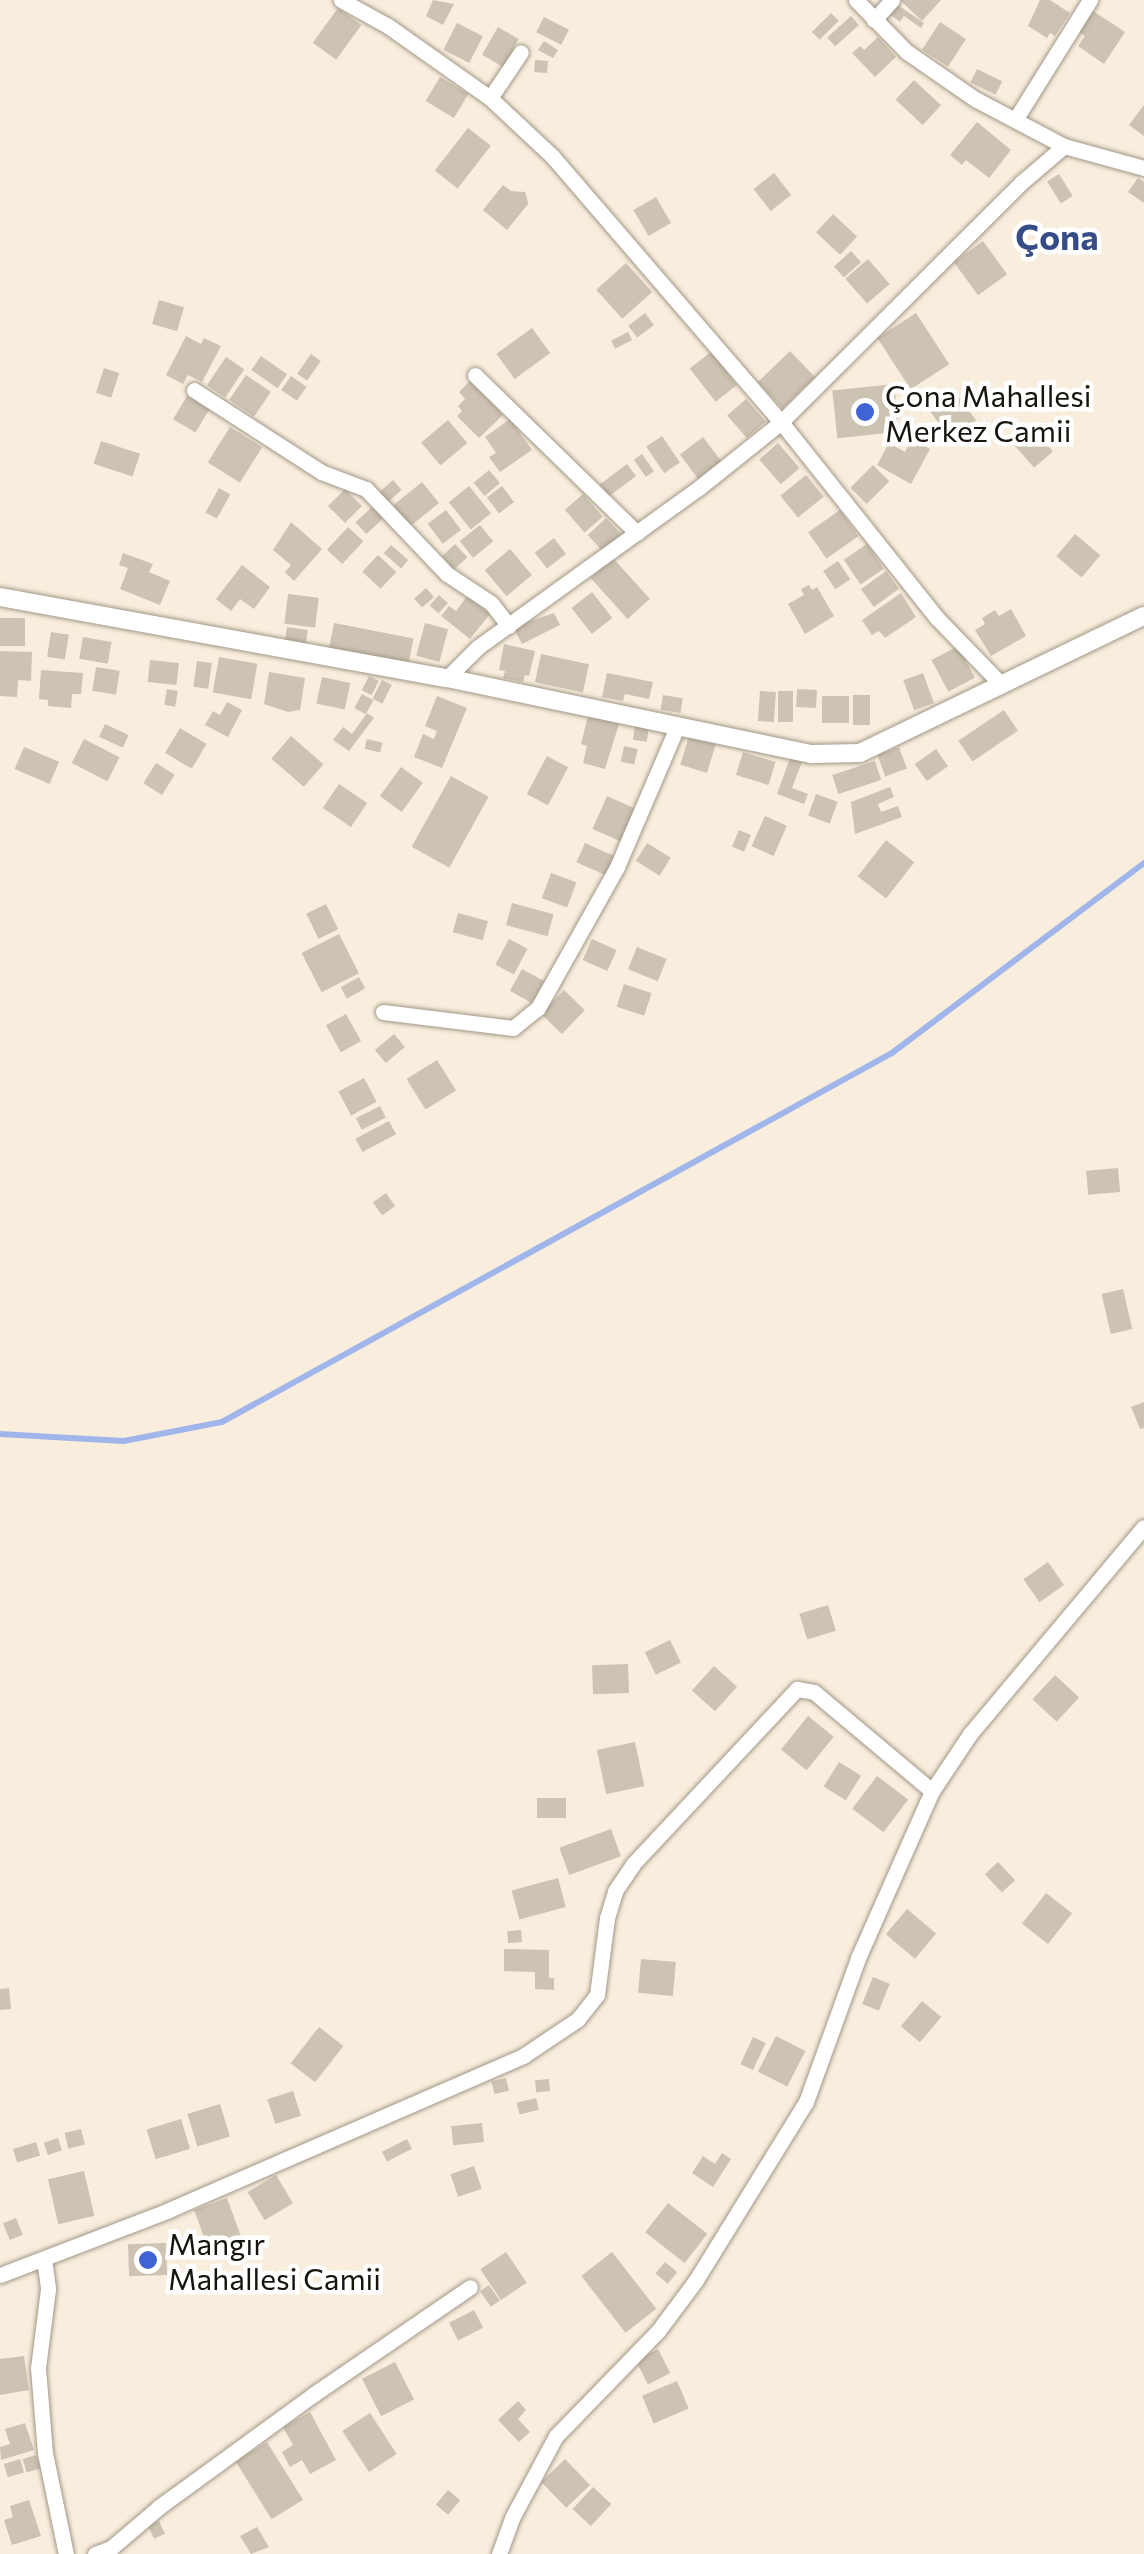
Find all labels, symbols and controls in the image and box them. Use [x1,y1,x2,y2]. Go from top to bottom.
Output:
district label: Çona [1015,215,1099,257]
place label: Çona Mahallesi Merkez Camii [885,377,1092,448]
marker: Çona Mahallesi Merkez Camii [854,401,876,423]
place label: Mangır Mahallesi Camii [168,2225,381,2296]
marker: Mangır Mahallesi Camii [137,2249,159,2271]

